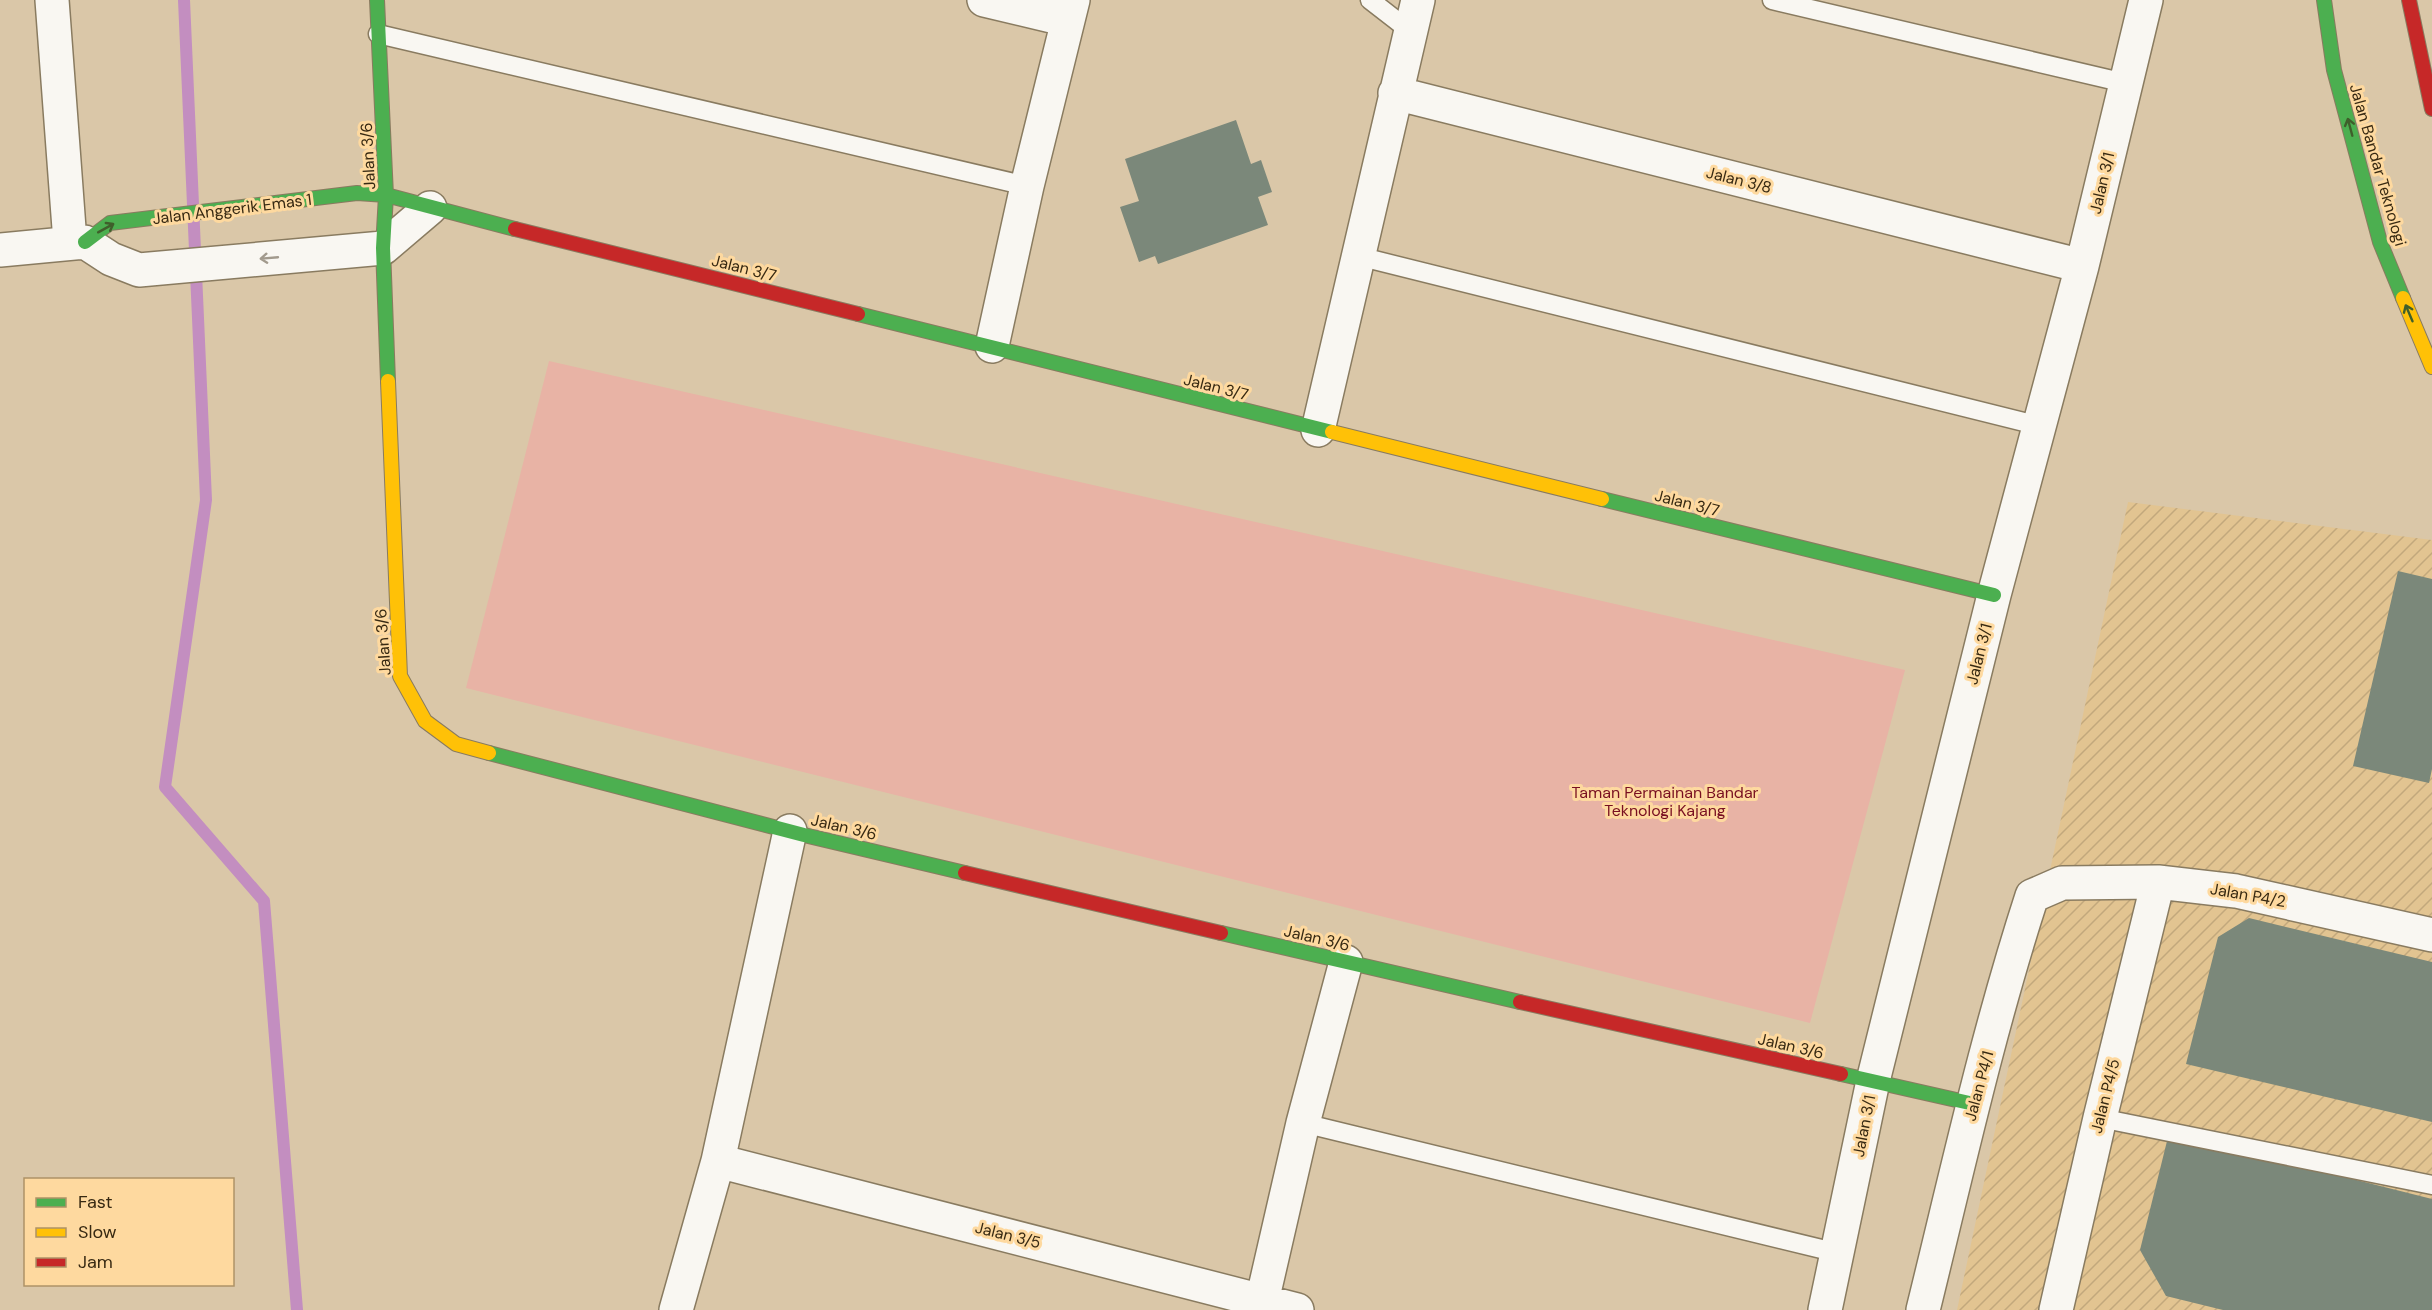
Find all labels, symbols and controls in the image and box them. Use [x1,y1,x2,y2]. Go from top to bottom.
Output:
street label: Jalan Bandar Teknologi [2345,81,2411,249]
one-way arrow [2343,118,2355,137]
street label: Jalan 3/6 [356,122,380,190]
street label: Jalan 3/1 [2085,150,2119,216]
street label: Jalan 3/8 [1704,162,1774,198]
street label: Jalan Anggerik Emas 1 [151,189,313,229]
one-way arrow [97,222,114,234]
street label: Jalan 3/7 [709,250,779,286]
one-way arrow [259,253,279,264]
one-way arrow [2403,304,2415,322]
street label: Jalan 3/7 [1181,369,1251,405]
street label: Jalan 3/7 [1652,485,1722,521]
street label: Jalan 3/6 [370,608,396,676]
street label: Jalan 3/1 [1961,621,1997,687]
park label: Taman Permainan Bandar Teknologi Kajang [1571,782,1759,821]
street label: Jalan 3/6 [809,809,879,845]
street label: Jalan P4/2 [2209,878,2287,912]
street label: Jalan 3/6 [1282,920,1352,956]
street label: Jalan 3/6 [1756,1028,1826,1064]
street label: Jalan P4/1 [1960,1049,1998,1123]
street label: Jalan P4/5 [2086,1057,2124,1135]
street label: Jalan 3/1 [1848,1093,1880,1159]
legend [24,1178,234,1286]
text: Fast [78,1190,113,1214]
street label: Jalan 3/5 [973,1217,1043,1253]
text: Slow [78,1220,117,1244]
text: Jam [78,1250,113,1274]

